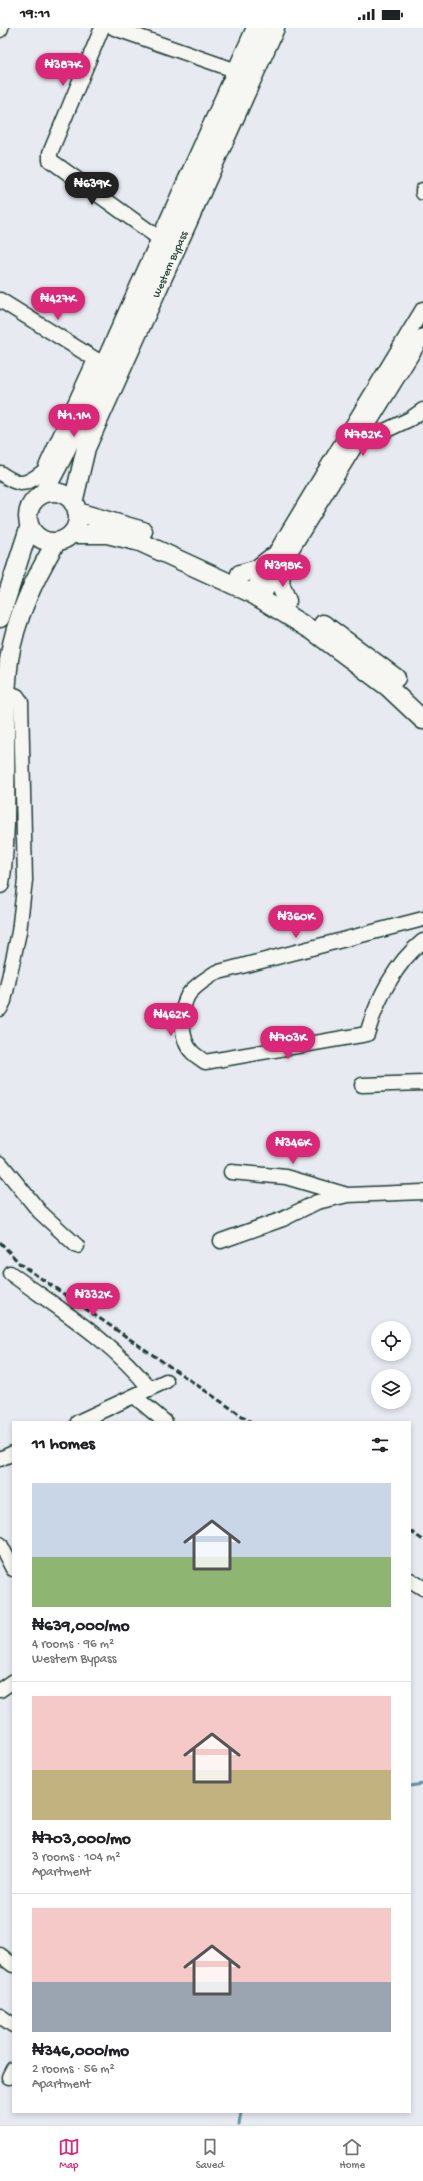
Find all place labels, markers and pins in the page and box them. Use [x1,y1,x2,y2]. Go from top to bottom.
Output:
pin: ₦387K [35,53,91,87]
pin: ₦639K [64,172,120,206]
pin: ₦427K [30,287,86,321]
pin: ₦1.1M [46,404,102,438]
pin: ₦782K [335,423,391,457]
pin: ₦398K [255,554,311,588]
pin: ₦360K [268,905,324,939]
pin: ₦462K [143,1003,199,1037]
pin: ₦703K [260,1026,316,1060]
pin: ₦346K [265,1131,321,1165]
pin: ₦332K [65,1283,121,1317]

